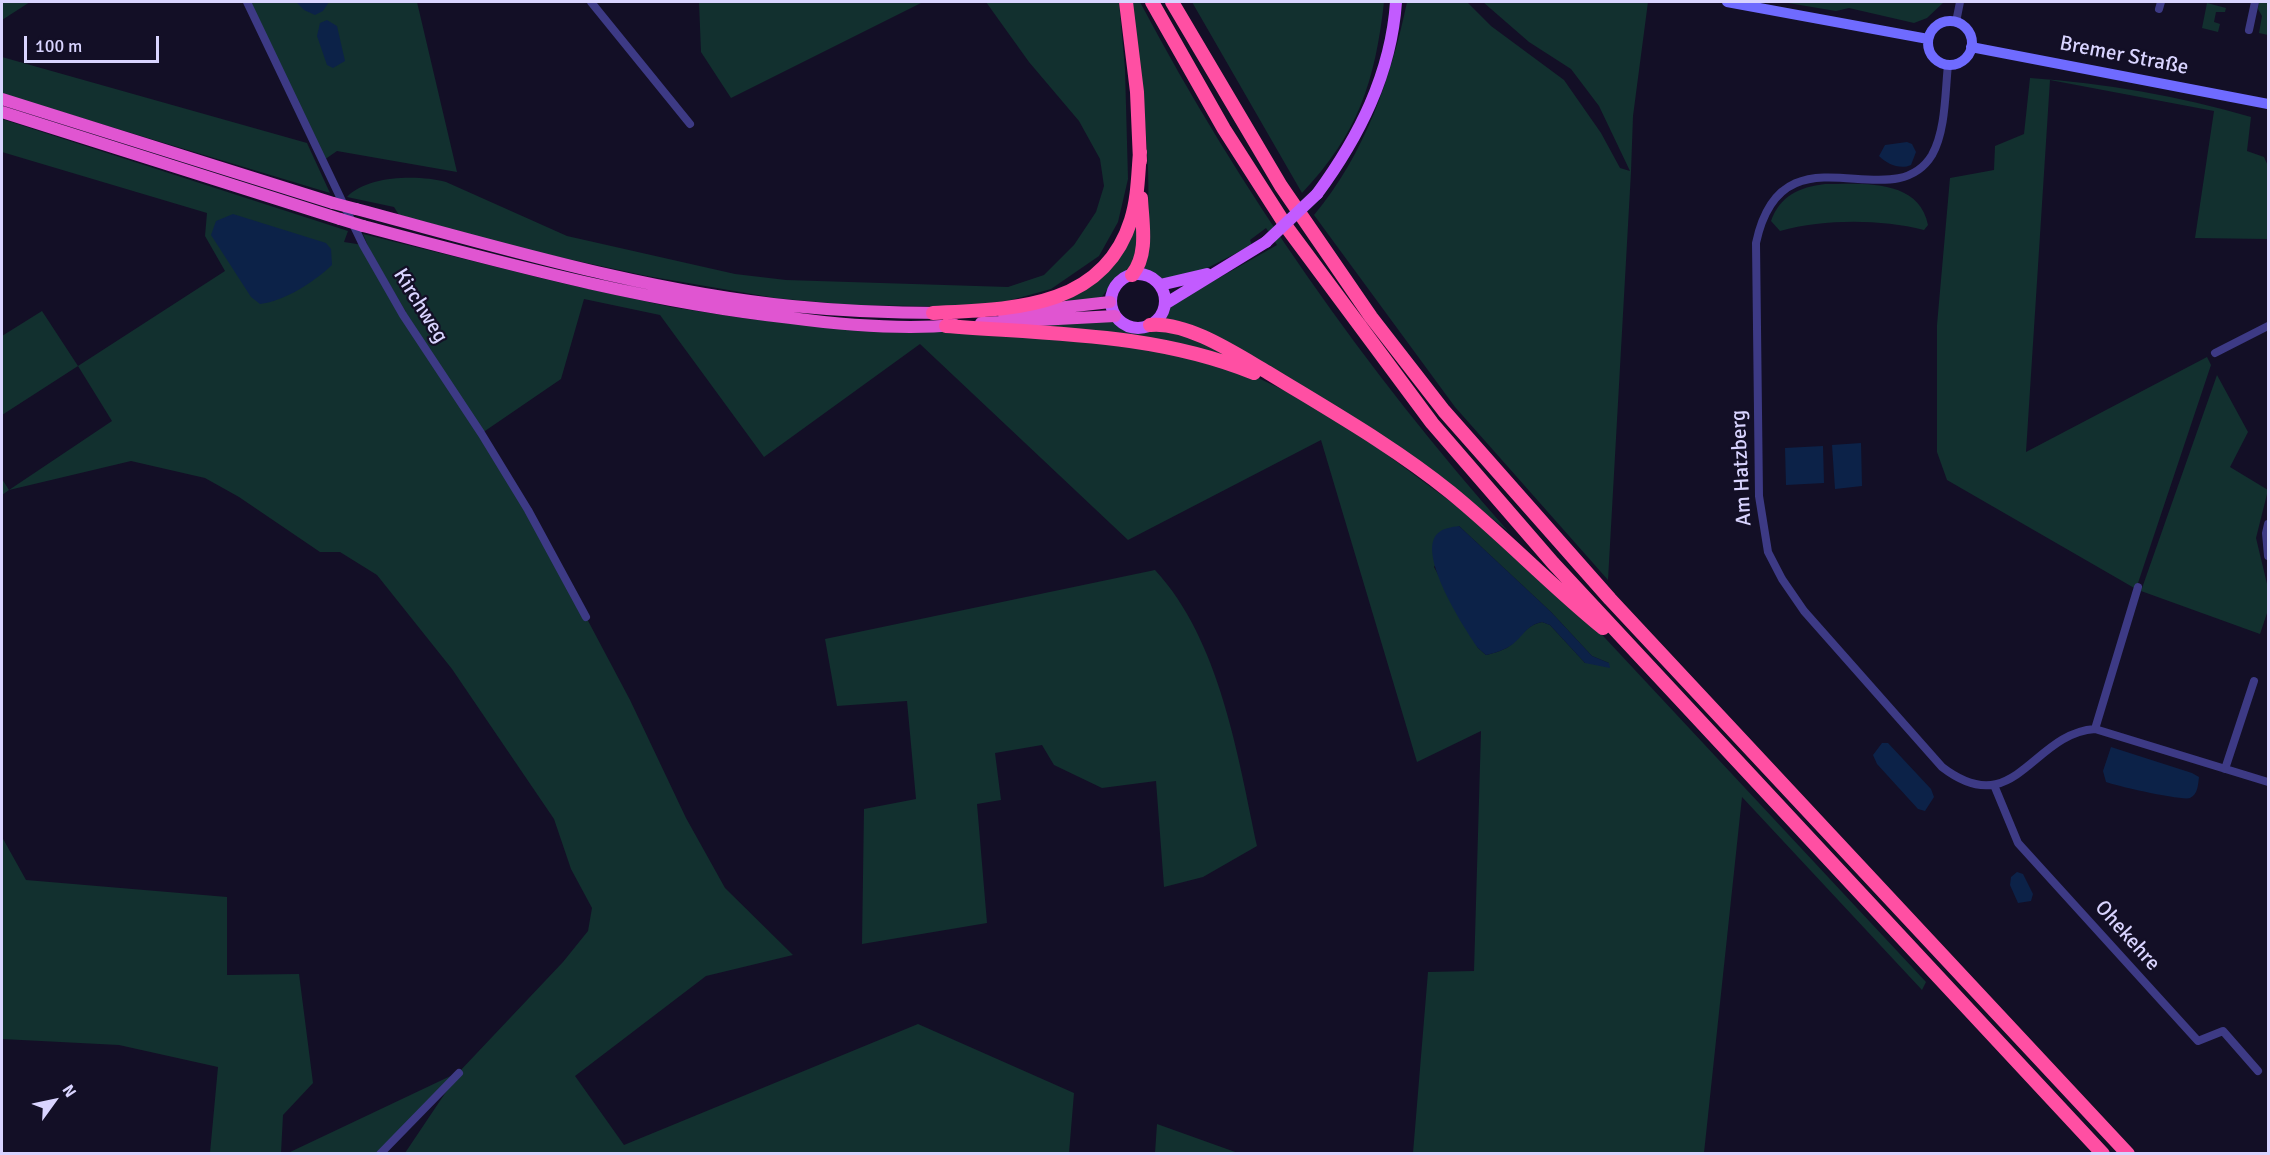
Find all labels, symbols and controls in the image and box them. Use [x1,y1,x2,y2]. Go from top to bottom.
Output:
scale bar [27,24,162,62]
street label: Bremer Straße [2057,31,2191,81]
text: 100 m [35,35,82,57]
street label: Kirchweg [387,264,453,348]
street label: Am Hatzberg [1726,409,1758,527]
street label: Ohekehre [2089,896,2165,976]
north arrow [24,1071,84,1131]
text: N [58,1081,81,1101]

